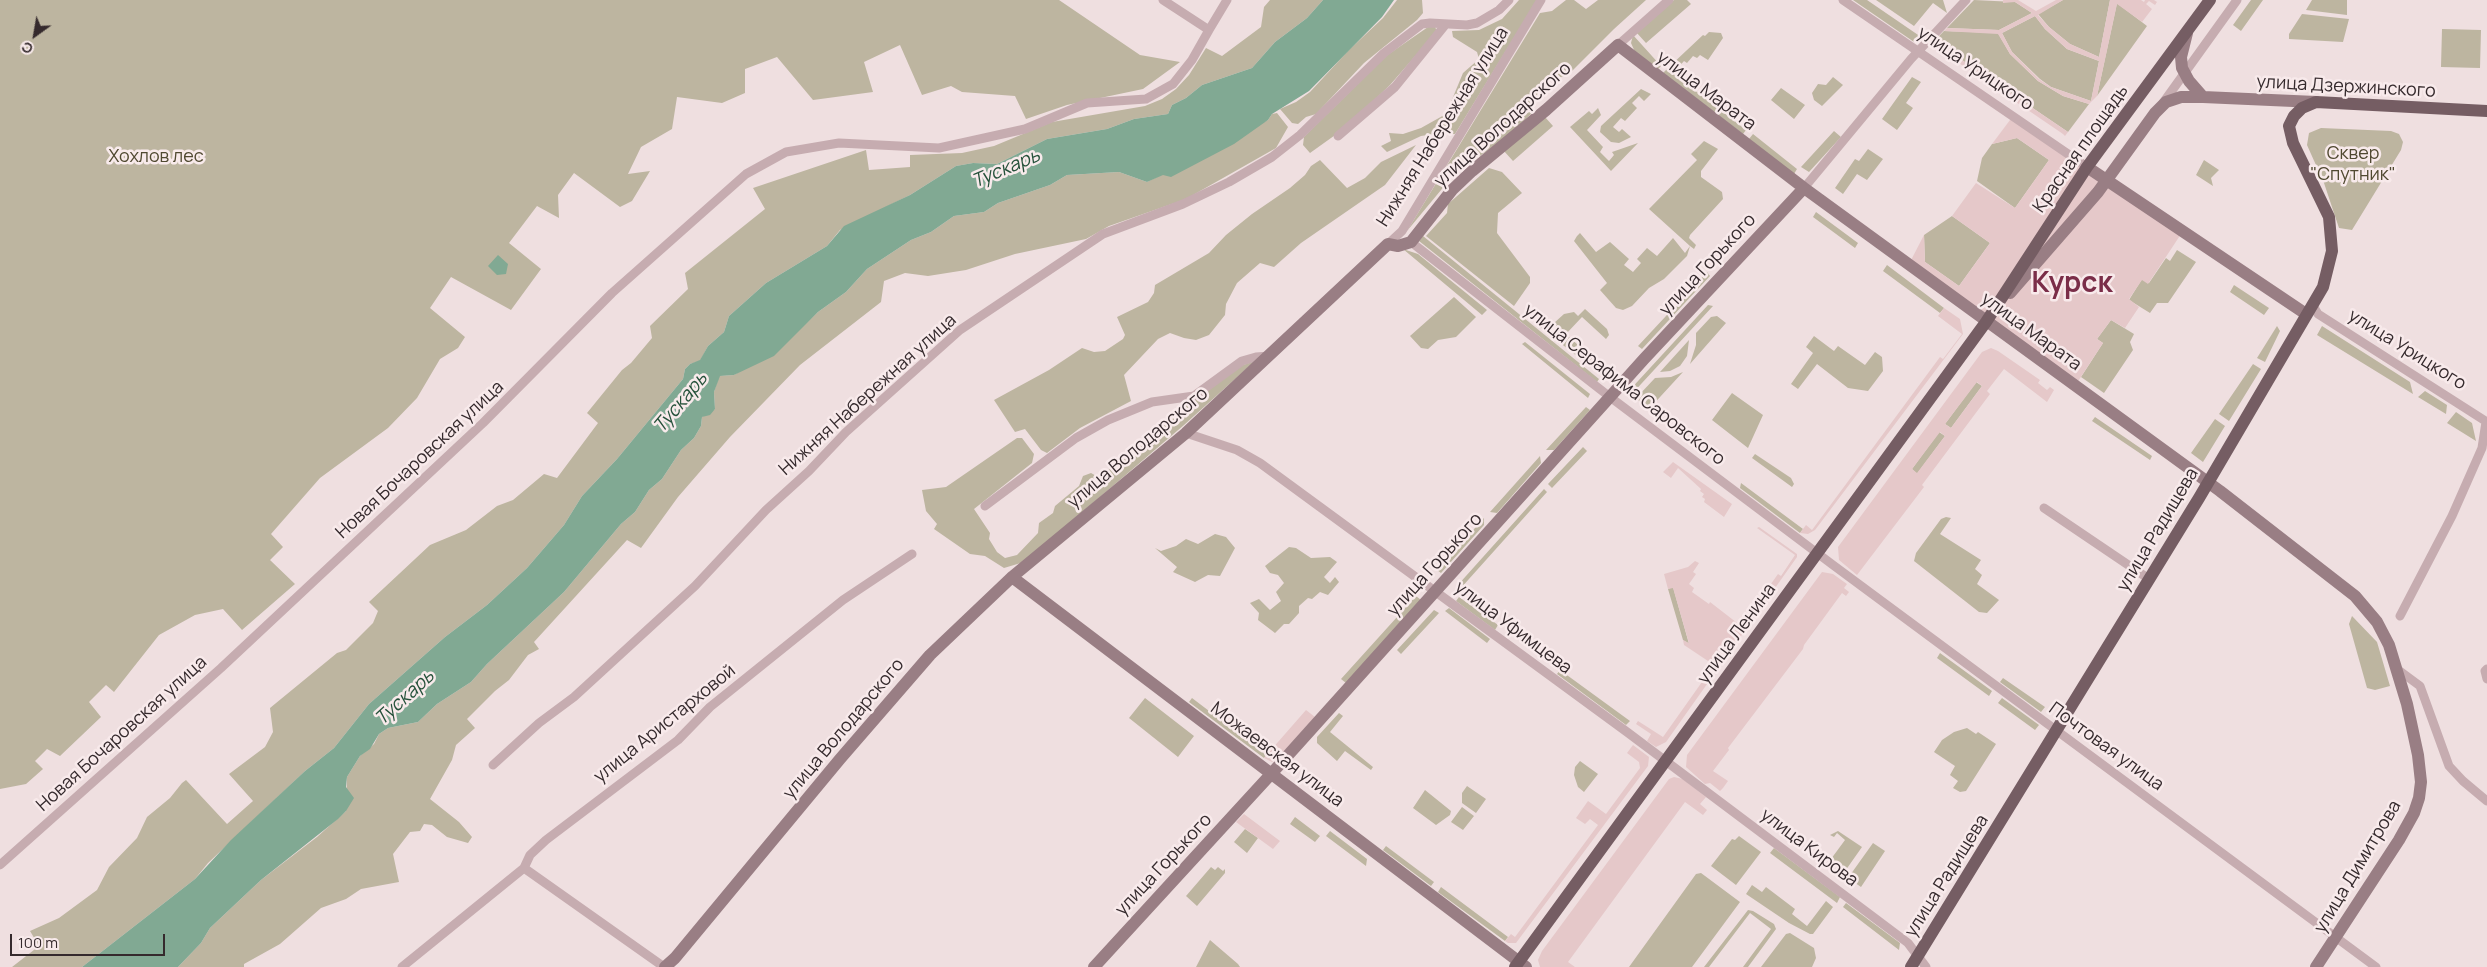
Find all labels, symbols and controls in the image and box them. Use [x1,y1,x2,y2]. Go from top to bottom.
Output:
north arrow [10,10,60,60]
street label: улица Урицкого [1913,22,2037,116]
street label: Нижняя Набережная улица [1373,23,1513,231]
text: С [17,37,36,59]
street label: улица Марата [1652,47,1760,135]
street label: улица Володарского [1430,58,1576,192]
street label: улица Дзержинского [2256,72,2436,102]
street label: Красная площадь [2029,81,2133,217]
park label: Сквер "Спутник" [2310,143,2396,186]
water label: Тускарь [969,145,1043,193]
park label: Хохлов лес [108,146,204,168]
street label: улица Горького [1655,209,1761,321]
district label: Курск [2032,267,2112,301]
street label: улица Марата [1977,288,2085,376]
street label: улица Серафима Саровского [1519,300,1729,470]
street label: улица Урицкого [2344,305,2470,395]
street label: Нижняя Набережная улица [775,310,961,480]
water label: Тускарь [649,368,713,438]
street label: Новая Бочаровская улица [332,377,508,543]
street label: улица Володарского [1063,383,1213,513]
street label: улица Радищева [2113,464,2203,596]
street label: улица Горького [1383,509,1487,621]
street label: улица Уфимцева [1450,577,1576,679]
street label: улица Ленина [1693,579,1781,689]
street label: Новая Бочаровская улица [32,652,212,816]
street label: улица Володарского [779,654,909,804]
street label: улица Аристарховой [590,660,740,788]
water label: Тускарь [371,666,439,730]
street label: Можаевская улица [1206,698,1348,812]
street label: Почтовая улица [2044,698,2168,796]
street label: улица Димитрова [2310,797,2406,937]
street label: улица Кирова [1756,804,1862,892]
street label: улица Горького [1111,809,1217,921]
street label: улица Радищева [1901,811,1993,941]
scale bar [12,924,168,956]
text: 100 m [18,932,58,953]

